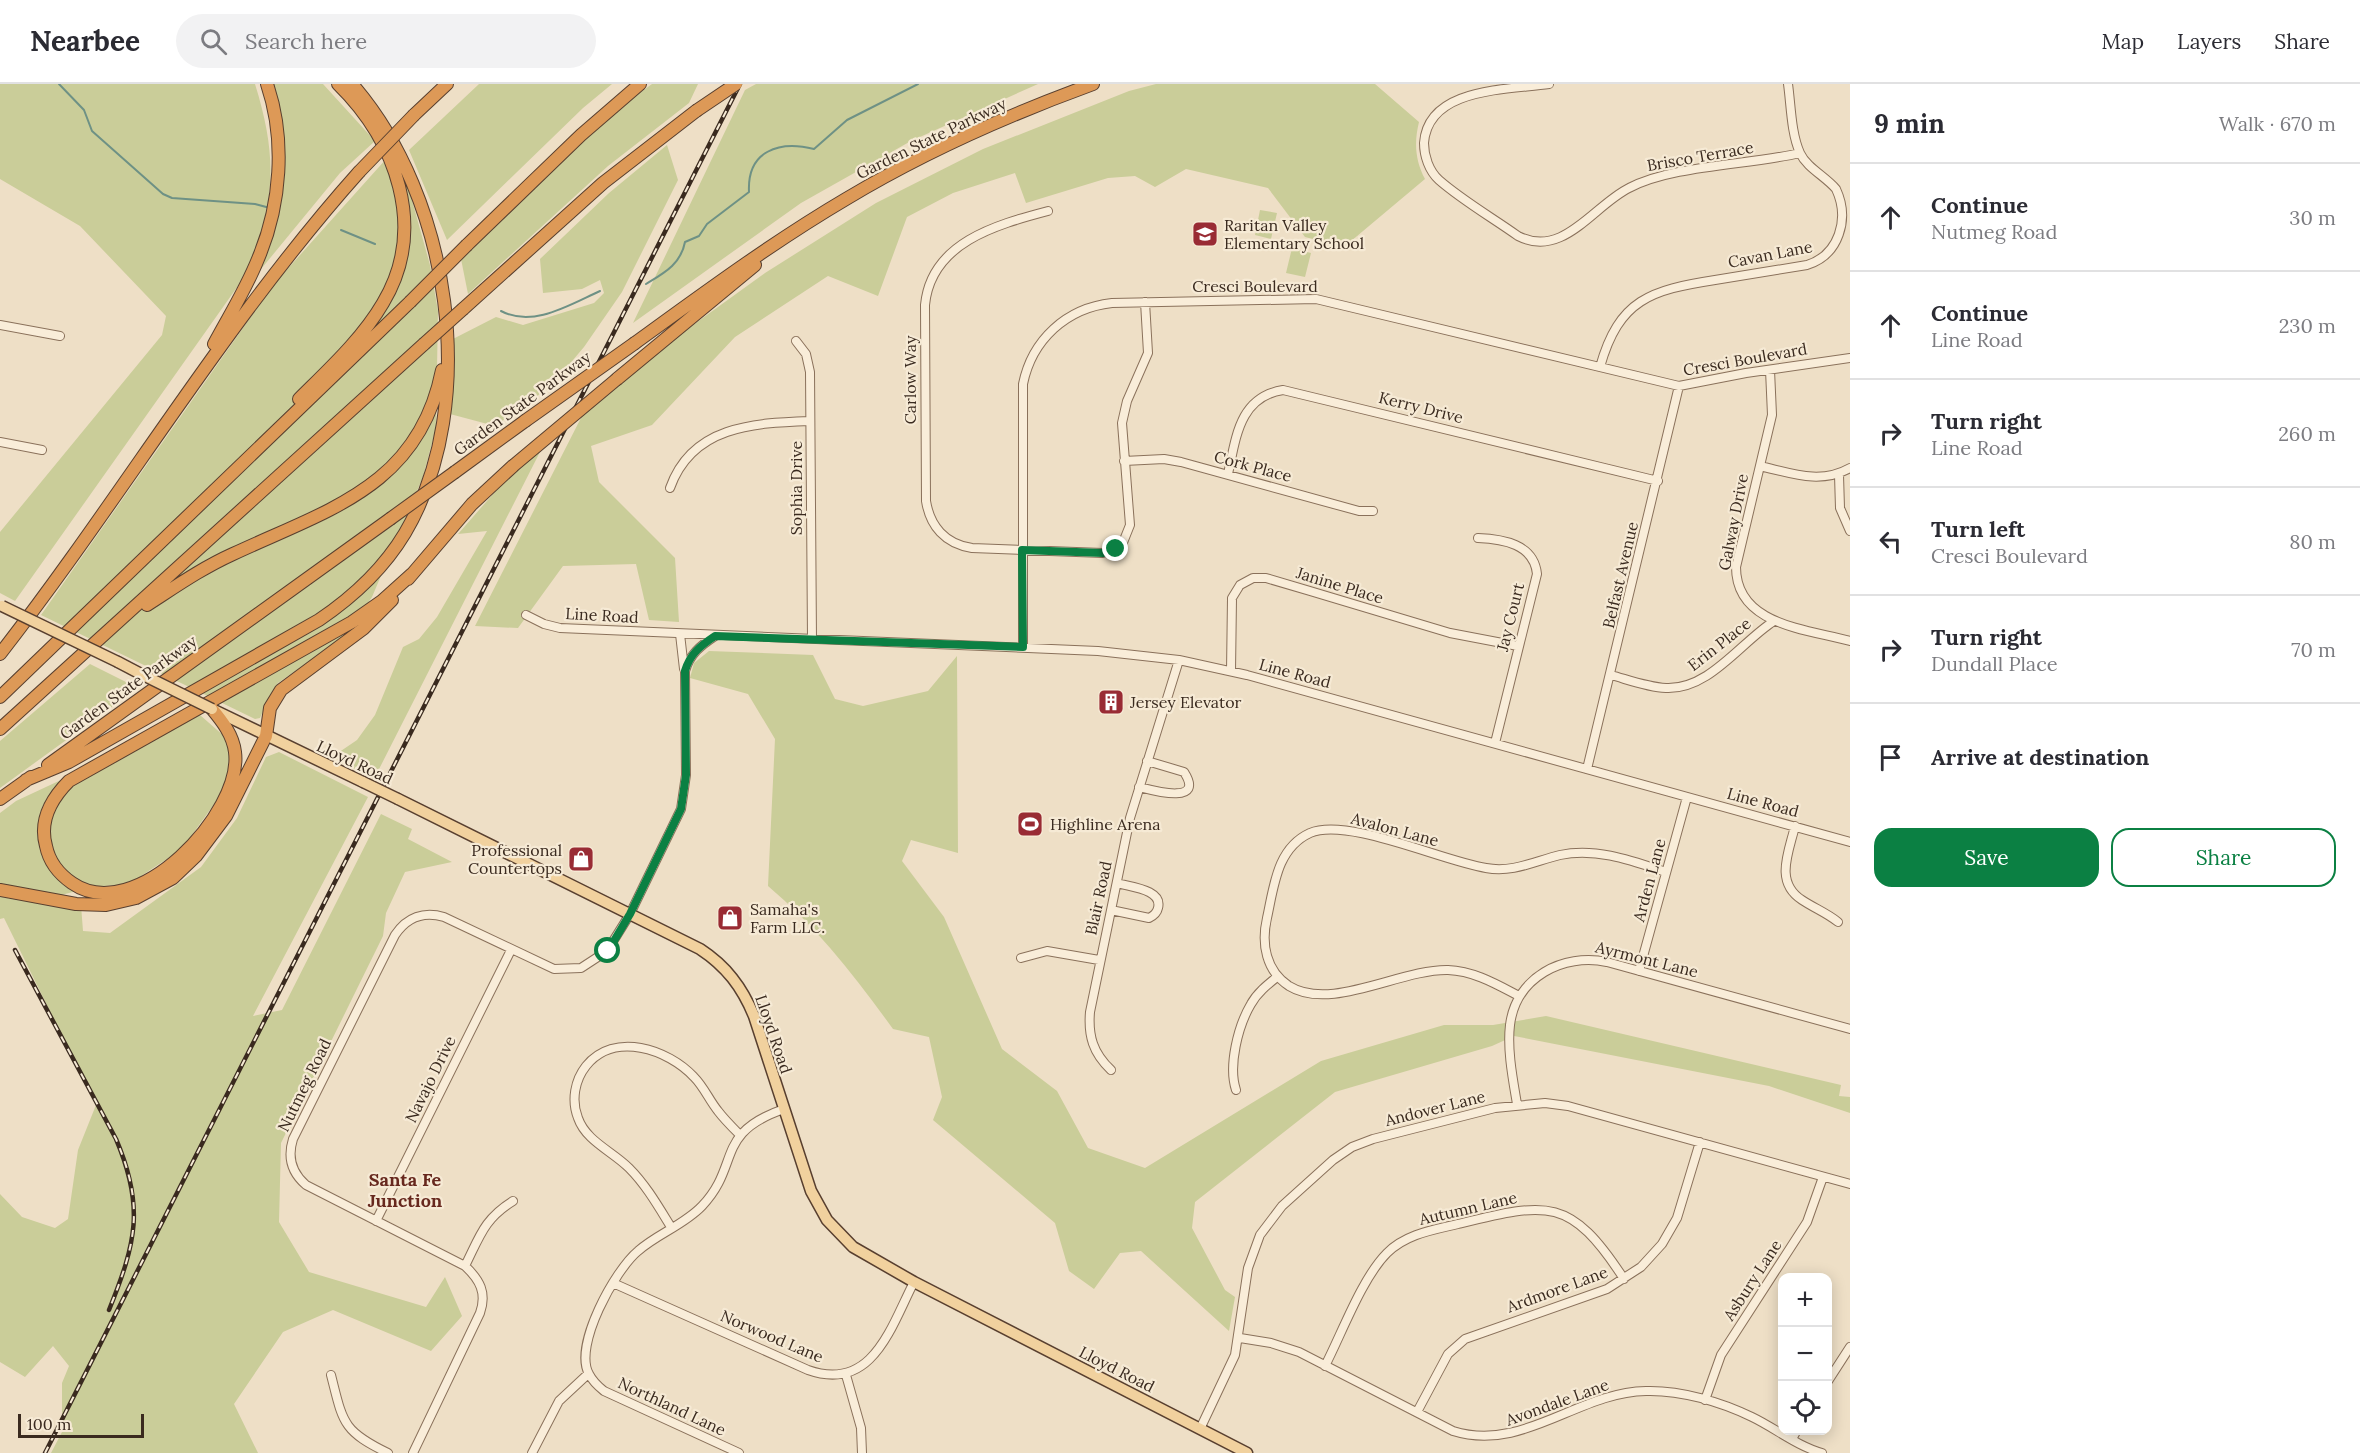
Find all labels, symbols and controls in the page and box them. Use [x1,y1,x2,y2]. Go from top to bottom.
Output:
search box [176,14,596,68]
text: Nearbee [30,23,140,59]
icon: search [197,25,230,58]
text: Search here [245,27,367,55]
text: Map [2101,28,2144,55]
text: Layers [2177,28,2241,55]
text: Share [2274,28,2330,55]
street label: Garden State Parkway [853,93,1010,183]
text: 9 min [1874,107,1945,140]
text: Walk · 670 m [2219,111,2336,136]
street label: Brisco Terrace [1645,137,1755,175]
text: Continue [1931,191,2028,219]
icon: ahead [1874,201,1907,234]
text: 30 m [2289,205,2336,230]
place label: Raritan Valley Elementary School [1224,215,1364,253]
school or university icon: Raritan Valley Elementary School [1190,219,1220,249]
text: Nutmeg Road [1931,219,2057,244]
street label: Cavan Lane [1726,236,1814,272]
street label: Cresci Boulevard [1192,276,1318,296]
text: Continue [1931,299,2028,327]
icon: ahead [1874,309,1907,342]
text: 230 m [2279,313,2336,338]
text: Line Road [1931,327,2023,352]
street label: Carlow Way [900,335,920,424]
street label: Cresci Boulevard [1681,338,1809,380]
street label: Garden State Parkway [450,346,595,459]
street label: Kerry Drive [1377,387,1466,427]
text: Turn right [1931,407,2042,435]
icon: right [1874,417,1907,450]
text: 260 m [2278,421,2336,446]
text: Line Road [1931,435,2023,460]
street label: Sophia Drive [786,440,806,535]
street label: Cork Place [1212,446,1294,486]
street label: Galway Drive [1714,472,1752,572]
text: Turn left [1931,515,2025,543]
street label: Belfast Avenue [1598,519,1642,630]
icon: left [1874,525,1907,558]
text: 80 m [2289,529,2336,554]
route end [1102,535,1128,561]
text: Cresci Boulevard [1931,543,2088,568]
street label: Janine Place [1293,562,1386,608]
street label: Jay Court [1492,580,1528,654]
street label: Line Road [565,603,640,627]
street label: Erin Place [1683,613,1755,675]
text: Turn right [1931,623,2042,651]
street label: Garden State Parkway [56,630,201,743]
icon: right [1874,633,1907,666]
text: 70 m [2291,637,2336,662]
text: Dundall Place [1931,651,2058,676]
street label: Line Road [1257,654,1333,692]
building icon: Jersey Elevator [1096,687,1126,717]
place label: Jersey Elevator [1129,692,1241,712]
street label: Lloyd Road [314,736,397,789]
icon: arrive [1874,741,1907,774]
text: Arrive at destination [1931,743,2149,771]
street label: Line Road [1725,783,1801,821]
street label: Avalon Lane [1348,807,1441,850]
sports icon: Highline Arena [1015,809,1045,839]
place label: Highline Arena [1050,814,1161,834]
button: Save [1874,828,2099,887]
button: Share [2111,828,2336,887]
street label: Arden Lane [1628,836,1670,925]
place label: Professional Countertops [468,840,562,878]
shop icon: Professional Countertops [566,844,596,874]
street label: Blair Road [1080,859,1116,937]
place label: Samaha's Farm LLC. [750,899,825,937]
shop icon: Samaha's Farm LLC. [715,903,745,933]
street label: Ayrmont Lane [1593,936,1701,981]
route start [594,937,620,963]
street label: Lloyd Road [751,992,797,1076]
street label: Navajo Drive [400,1032,460,1126]
street label: Nutmeg Road [273,1035,335,1135]
street label: Andover Lane [1382,1086,1488,1130]
district label: Santa Fe Junction [368,1168,443,1212]
street label: Autumn Lane [1416,1187,1519,1229]
street label: Asbury Lane [1718,1236,1786,1325]
street label: Ardmore Lane [1503,1261,1611,1317]
map controls [1778,1273,1832,1435]
button: + [1778,1273,1832,1327]
street label: Norwood Lane [718,1305,827,1367]
button: − [1778,1327,1832,1381]
street label: Lloyd Road [1076,1341,1158,1397]
street label: Northland Lane [615,1372,729,1440]
street label: Avondale Lane [1502,1374,1611,1430]
button: locate [1778,1381,1832,1435]
scale bar [18,1411,144,1438]
text: 100 m [27,1414,71,1434]

